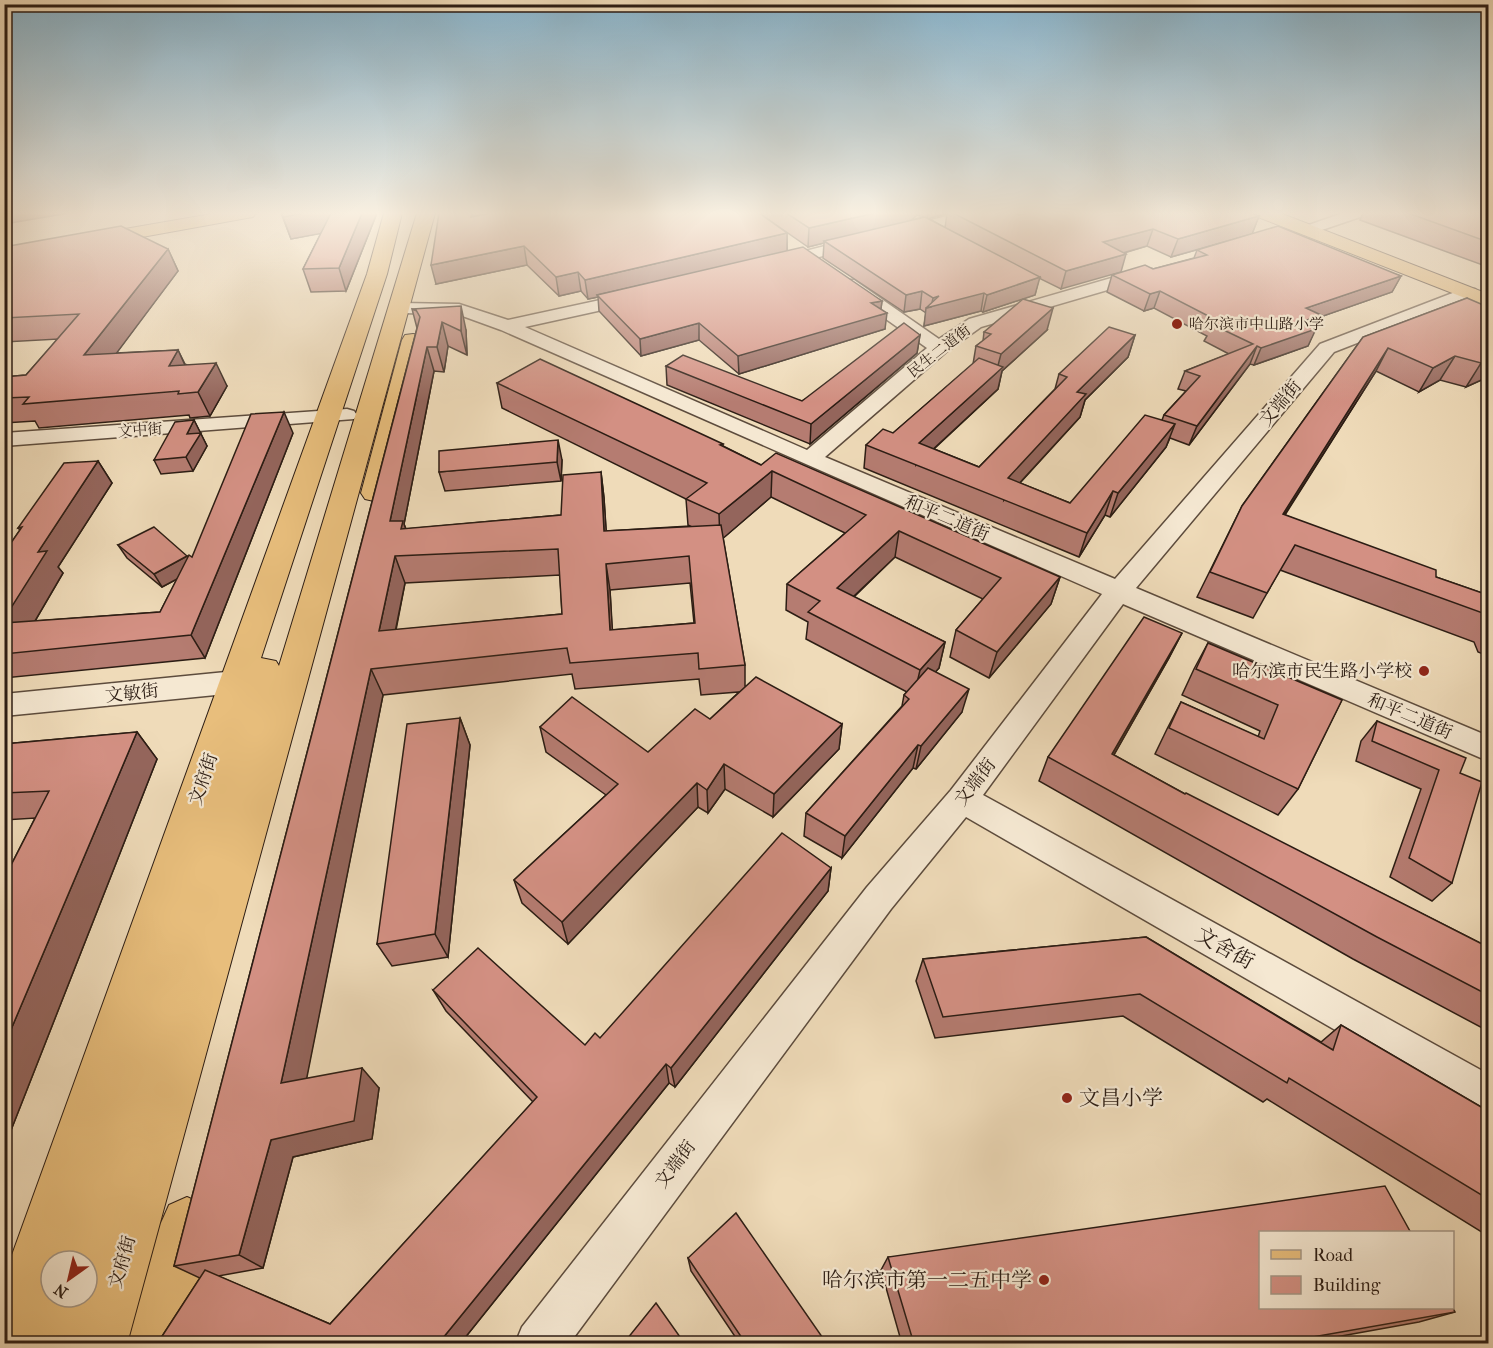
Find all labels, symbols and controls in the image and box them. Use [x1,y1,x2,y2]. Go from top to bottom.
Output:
place label: 哈尔滨市中山路小学 [1189,315,1324,333]
marker: 哈尔滨市中山路小学 [1170,317,1184,331]
street label: 民生二道街 [904,321,974,381]
street label: 文端街 [1255,376,1306,431]
street label: 文中街 [117,419,163,441]
street label: 和平二道街 [901,491,992,546]
place label: 哈尔滨市民生路小学校 [1232,661,1412,682]
marker: 哈尔滨市民生路小学校 [1417,664,1431,678]
street label: 文敏街 [104,680,160,707]
street label: 和平二道街 [1364,689,1455,744]
street label: 文府街 [185,750,222,808]
street label: 文端街 [950,755,1000,810]
street label: 文舍街 [1192,922,1258,974]
place label: 文昌小学 [1079,1086,1163,1110]
marker: 文昌小学 [1060,1091,1074,1105]
street label: 文端街 [651,1136,700,1192]
legend [1259,1231,1454,1309]
street label: 文府街 [105,1233,140,1291]
text: Road [1313,1245,1353,1266]
north arrow [39,1249,99,1309]
place label: 哈尔滨市第一二五中学 [822,1268,1032,1292]
marker: 哈尔滨市第一二五中学 [1037,1273,1051,1287]
text: Building [1313,1275,1381,1296]
text: N [50,1279,71,1302]

